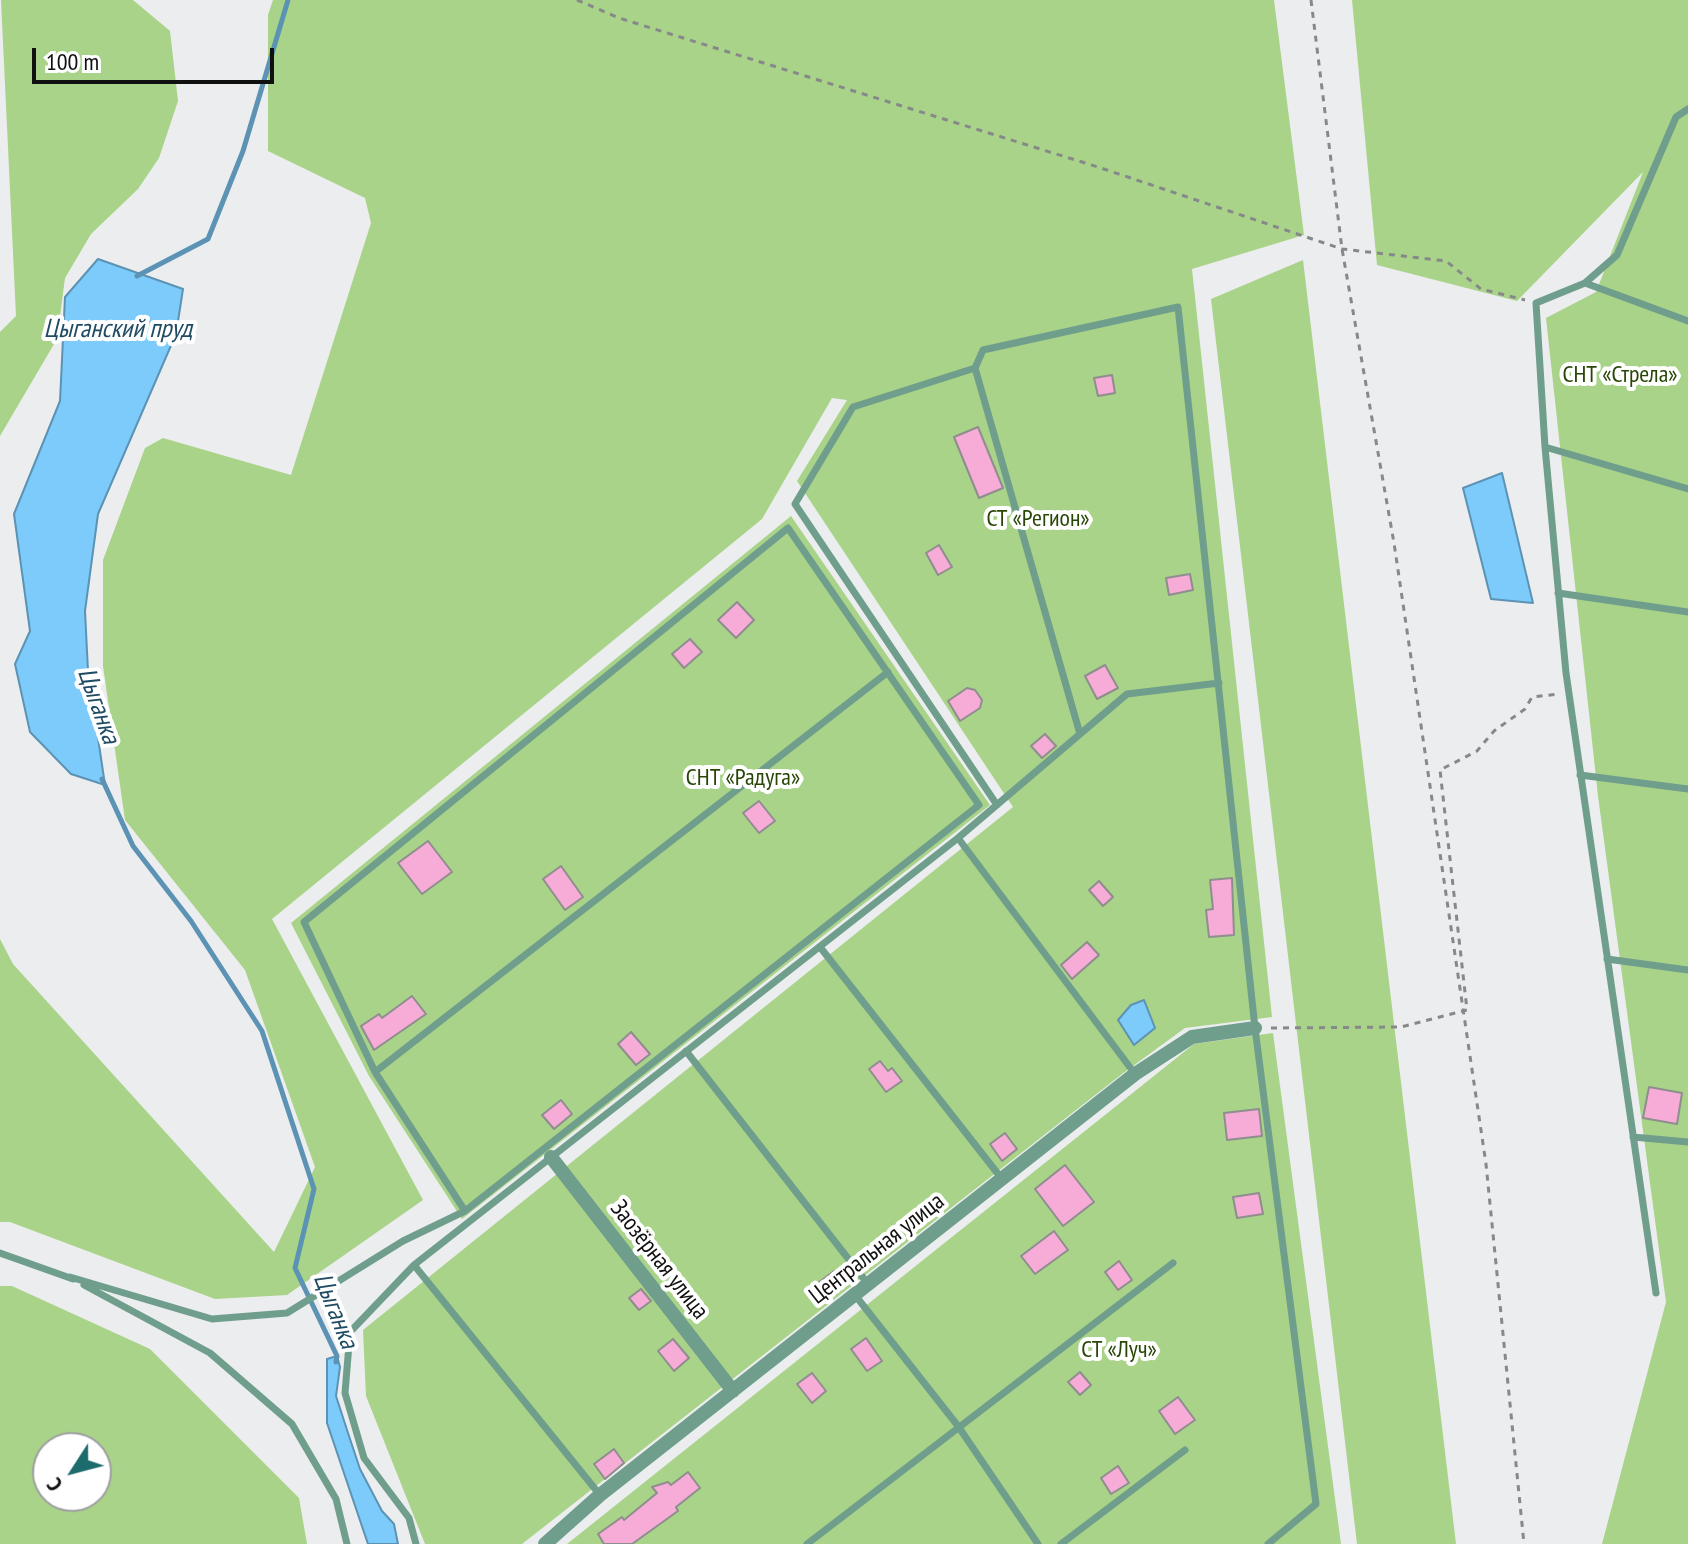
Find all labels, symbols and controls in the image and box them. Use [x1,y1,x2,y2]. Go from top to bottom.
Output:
scale bar [36,32,278,82]
text: 100 m [46,46,99,77]
water label: Цыганский пруд [44,314,192,346]
park label: СНТ «Стрела» [1563,361,1677,389]
park label: СТ «Регион» [986,505,1090,533]
water label: Цыганка [70,664,126,748]
park label: СНТ «Радуга» [686,764,800,792]
street label: Центральная улица [804,1187,950,1311]
street label: Заозёрная улица [604,1195,714,1325]
water label: Цыганка [306,1269,364,1353]
park label: СТ «Луч» [1081,1336,1157,1364]
north arrow [32,1432,112,1512]
text: С [40,1473,68,1497]

